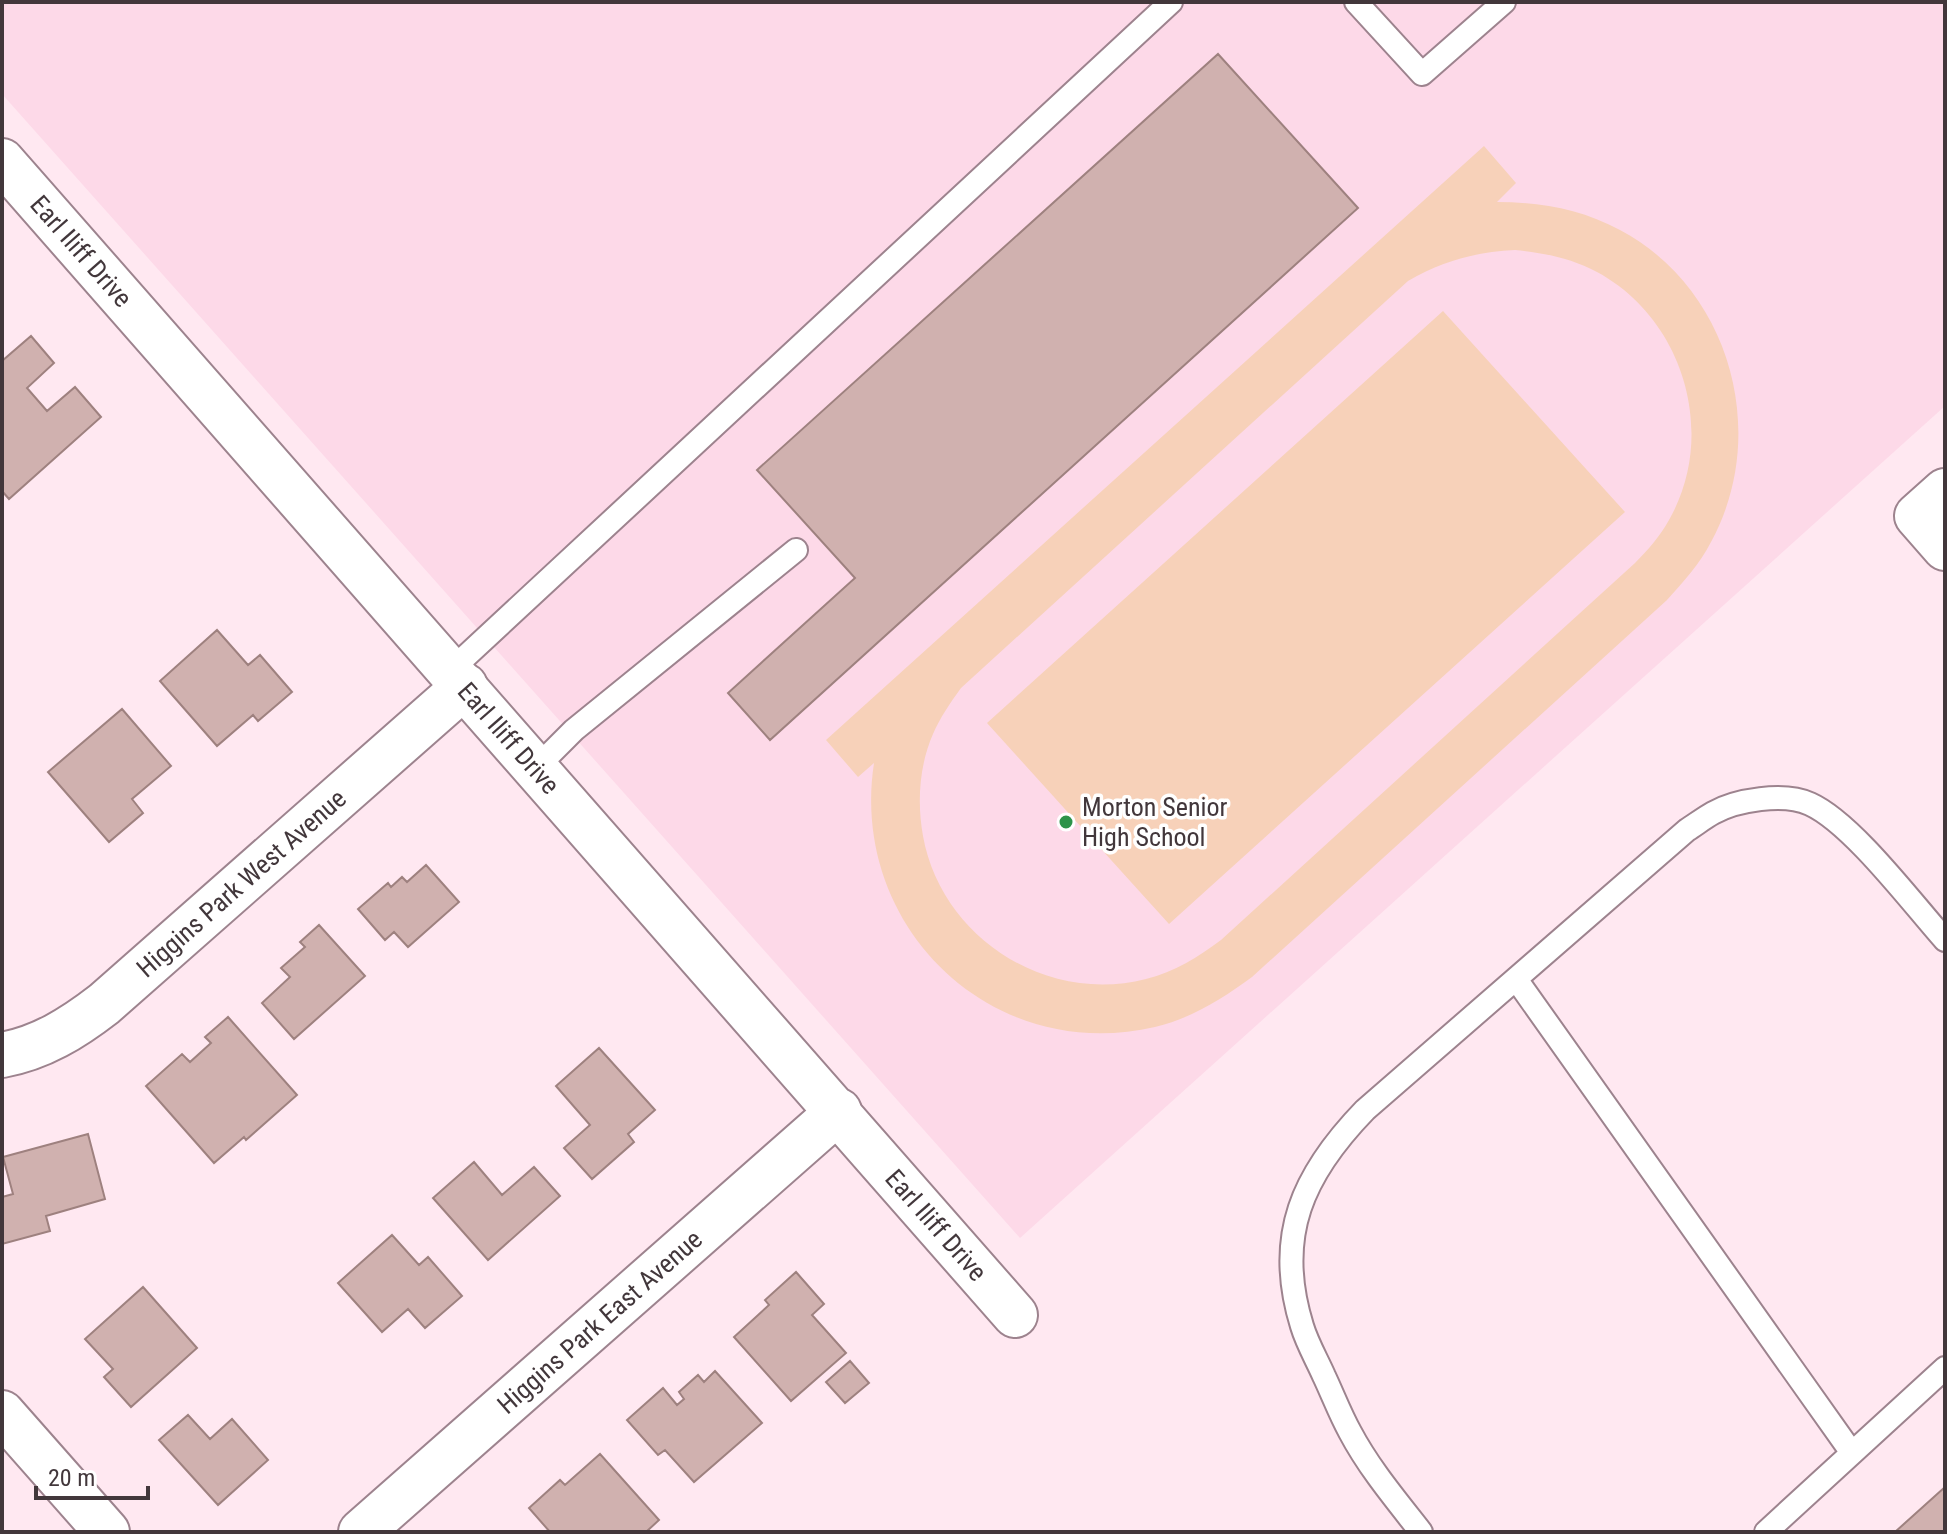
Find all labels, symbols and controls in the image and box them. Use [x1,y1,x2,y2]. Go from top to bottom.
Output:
street label: Earl Iliff Drive [24,189,138,313]
street label: Earl Iliff Drive [452,676,565,800]
street label: Higgins Park West Avenue [131,783,352,983]
place label: Morton Senior High School [1082,792,1228,852]
marker: Morton Senior High School [1057,813,1075,831]
street label: Earl Iliff Drive [879,1163,993,1287]
street label: Higgins Park East Avenue [491,1224,708,1420]
scale bar [36,1450,148,1500]
text: 20 m [48,1464,95,1492]

